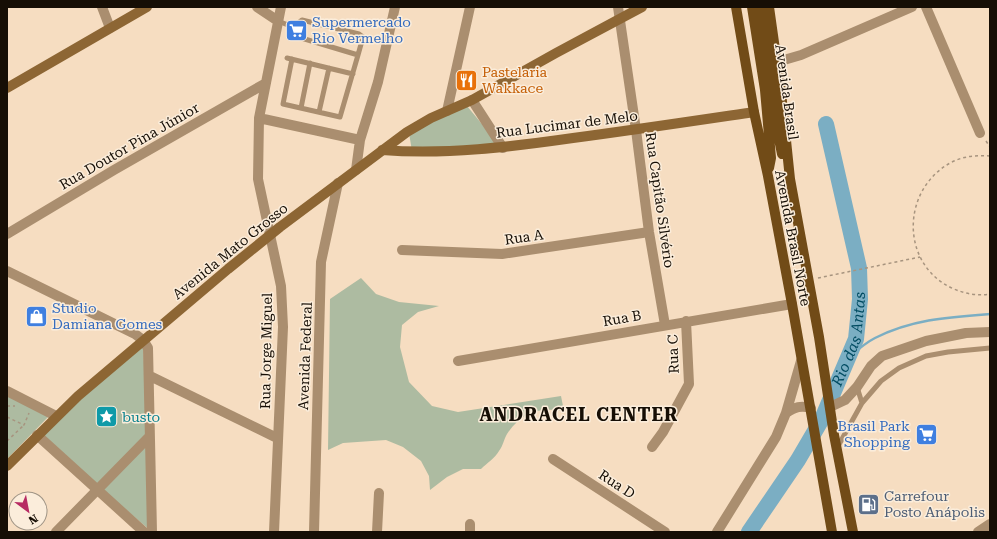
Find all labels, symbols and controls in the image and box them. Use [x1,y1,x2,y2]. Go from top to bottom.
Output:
place label: Supermercado Rio Vermelho [312,14,411,46]
supermarket icon: Supermercado Rio Vermelho [284,17,310,43]
street label: Avenida Brasil [772,43,802,142]
place label: Pastelaria Wakkace [482,64,548,96]
restaurant icon: Pastelaria Wakkace [454,67,480,93]
street label: Rua Doutor Pina Júnior [56,99,202,193]
street label: Rua Lucimar de Melo [495,107,639,141]
street label: Rua Capitão Silvério [643,131,677,269]
street label: Avenida Brasil Norte [772,169,814,308]
street label: Avenida Mato Grosso [169,200,291,302]
street label: Rua A [504,226,545,248]
street label: Rua Jorge Miguel [257,292,275,409]
water label: Rio das Antas [828,292,869,390]
place label: Studio Damiana Gomes [52,300,163,332]
street label: Avenida Federal [295,301,315,410]
shop icon: Studio Damiana Gomes [23,303,49,329]
street label: Rua B [602,307,642,329]
street label: Rua C [664,334,682,374]
place icon: busto [93,404,119,430]
district label: ANDRACEL CENTER [480,404,678,425]
place label: busto [122,409,160,425]
place label: Brasil Park Shopping [838,418,910,450]
supermarket icon: Brasil Park Shopping [913,421,939,447]
street label: Rua D [596,466,638,502]
place label: Carrefour Posto Anápolis [884,488,985,520]
north arrow [8,491,48,531]
fuel station icon: Carrefour Posto Anápolis [855,491,881,517]
text: N [26,511,40,527]

